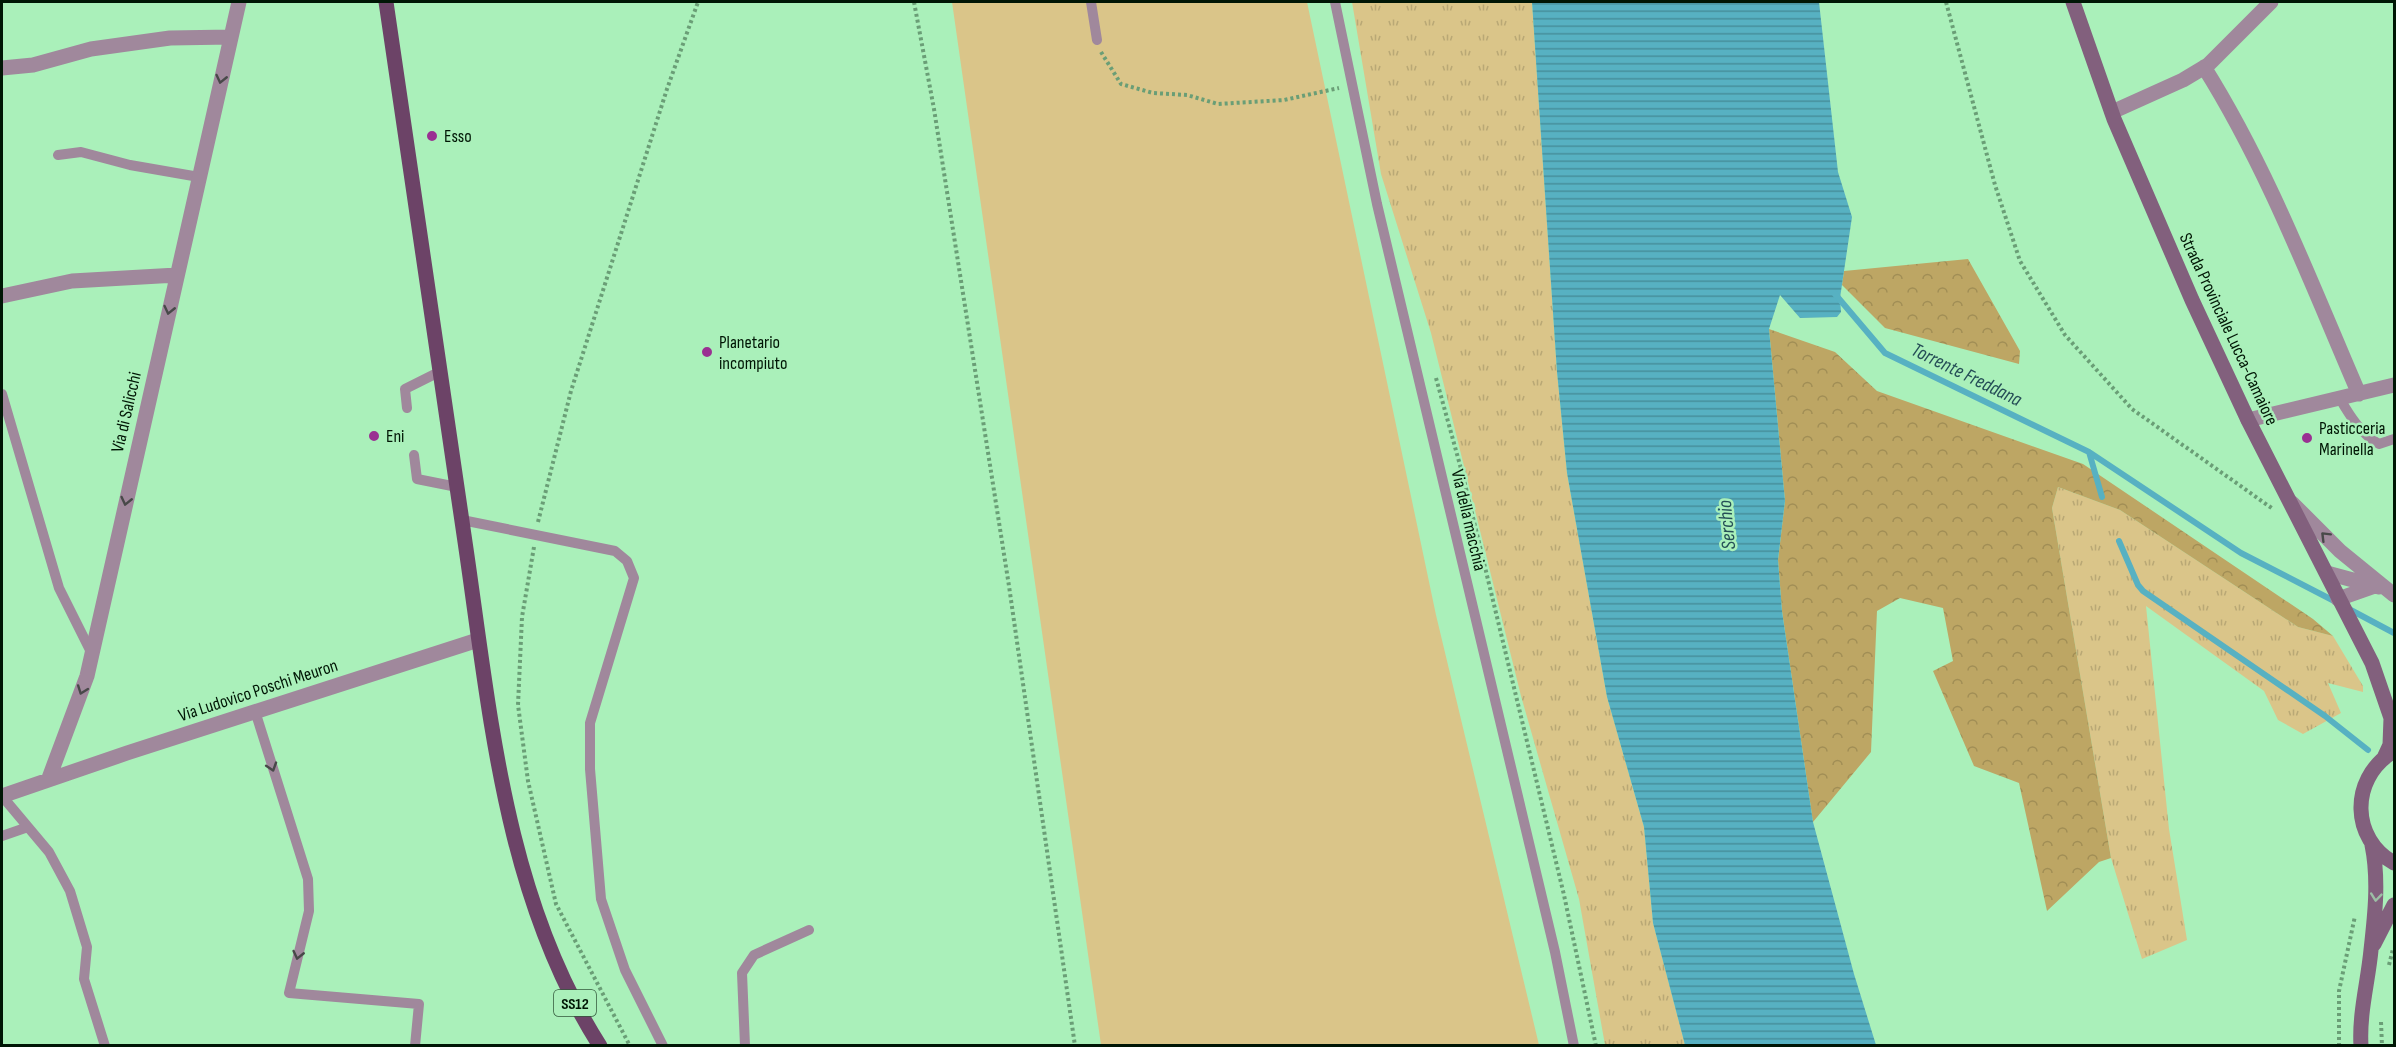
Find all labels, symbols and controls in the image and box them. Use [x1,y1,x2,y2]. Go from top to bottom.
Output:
one-way arrow [215,74,228,84]
place label: Esso [444,126,472,147]
marker: Esso [425,129,439,143]
street label: Strada Provinciale Lucca-Camaiore [2175,230,2282,429]
one-way arrow [163,305,176,315]
place label: Planetario incompiuto [719,332,787,374]
water label: Torrente Freddana [1907,338,2026,412]
marker: Planetario incompiuto [700,345,714,359]
street label: Via di Salicchi [107,370,146,454]
place label: Pasticceria Marinella [2319,418,2386,460]
place label: Eni [386,426,404,447]
marker: Eni [367,429,381,443]
marker: Pasticceria Marinella [2300,431,2314,445]
street label: Via della macchia [1447,467,1490,573]
one-way arrow [121,495,134,505]
water label: Serchio [1713,499,1741,551]
one-way arrow [2321,532,2332,543]
street label: Via Ludovico Poschi Meuron [176,655,340,726]
one-way arrow [76,684,89,695]
one-way arrow [265,761,278,772]
one-way arrow [2370,892,2382,902]
one-way arrow [293,950,306,960]
road number: SS12 [554,990,596,1016]

